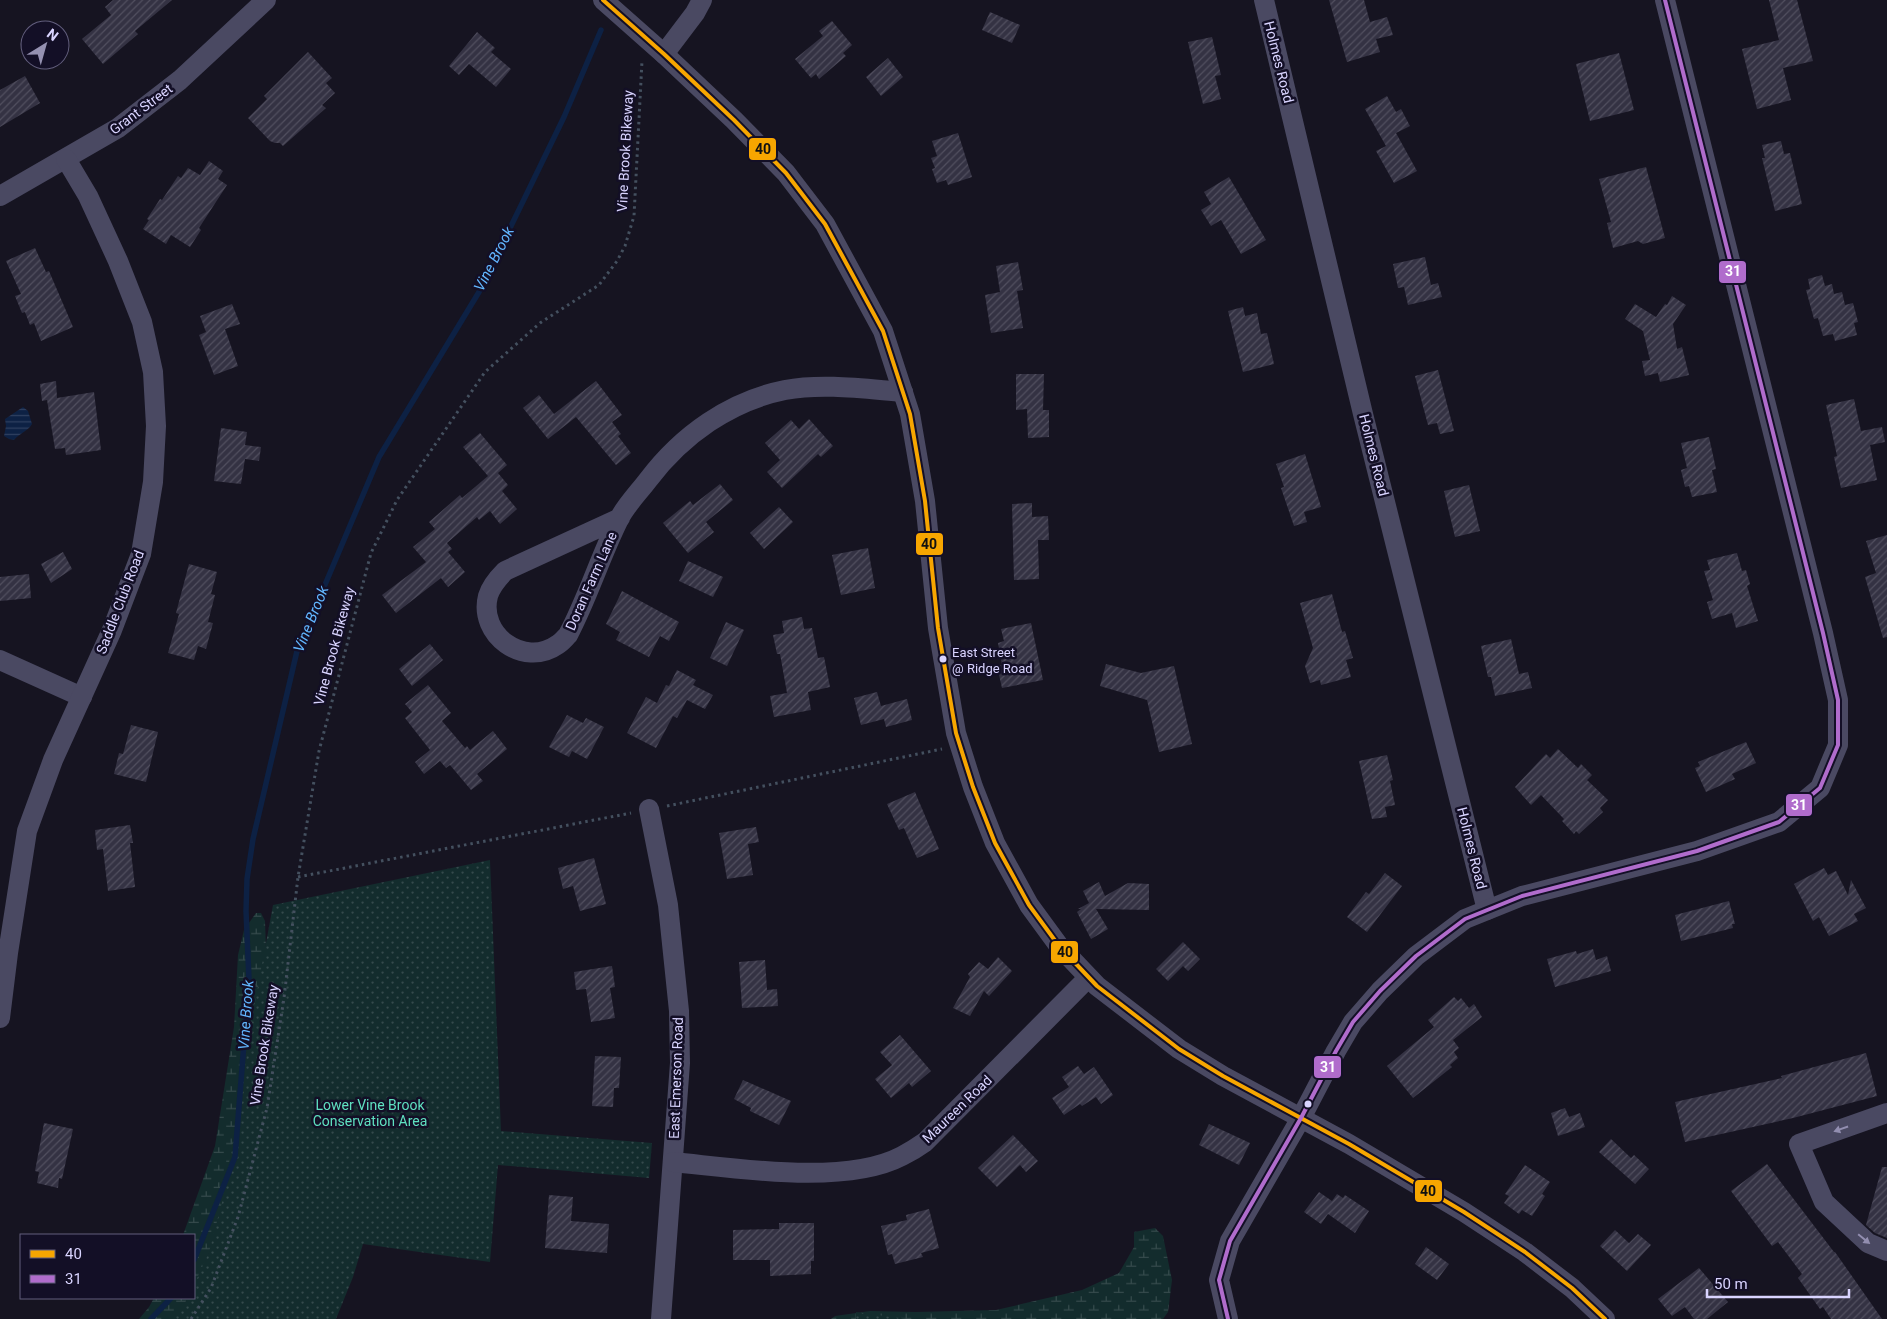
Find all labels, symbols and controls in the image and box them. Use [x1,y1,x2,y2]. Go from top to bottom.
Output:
street label: Holmes Road [1261,19,1297,105]
north arrow [20,20,70,70]
text: N [44,25,62,44]
street label: Grant Street [106,80,176,138]
street label: Vine Brook Bikeway [614,89,636,212]
line badge: 40 [748,137,777,161]
text: 40 [755,141,771,157]
water label: Vine Brook [470,223,518,294]
line badge: 31 [1718,260,1747,284]
text: 31 [1725,263,1741,279]
street label: Holmes Road [1356,412,1392,498]
street label: Doran Farm Lane [562,529,620,633]
line badge: 40 [915,532,944,556]
text: 40 [921,536,937,552]
street label: Saddle Club Road [93,548,147,656]
water label: Vine Brook [290,583,333,655]
street label: Vine Brook Bikeway [310,585,358,707]
place label: East Street @ Ridge Road [952,645,1033,676]
marker: East Street @ Ridge Road [938,654,948,664]
line badge: 31 [1785,793,1813,817]
text: 31 [1791,797,1807,813]
street label: Holmes Road [1454,805,1490,891]
line badge: 40 [1050,940,1079,964]
text: 40 [1057,944,1073,960]
water label: Vine Brook [235,979,257,1051]
street label: Vine Brook Bikeway [247,983,282,1106]
street label: East Emerson Road [666,1017,686,1139]
line badge: 31 [1313,1055,1342,1079]
text: 31 [1320,1059,1336,1075]
street label: Maureen Road [919,1072,995,1146]
park label: Lower Vine Brook Conservation Area [313,1097,427,1129]
unlabelled marker [1303,1099,1313,1109]
one-way arrow [1833,1125,1848,1133]
line badge: 40 [1414,1179,1443,1203]
text: 40 [1420,1183,1436,1199]
one-way arrow [1857,1233,1870,1244]
legend [20,1234,195,1299]
text: 40 [65,1245,82,1263]
scale bar [1707,1266,1850,1298]
text: 31 [65,1270,82,1288]
text: 50 m [1714,1275,1748,1293]

